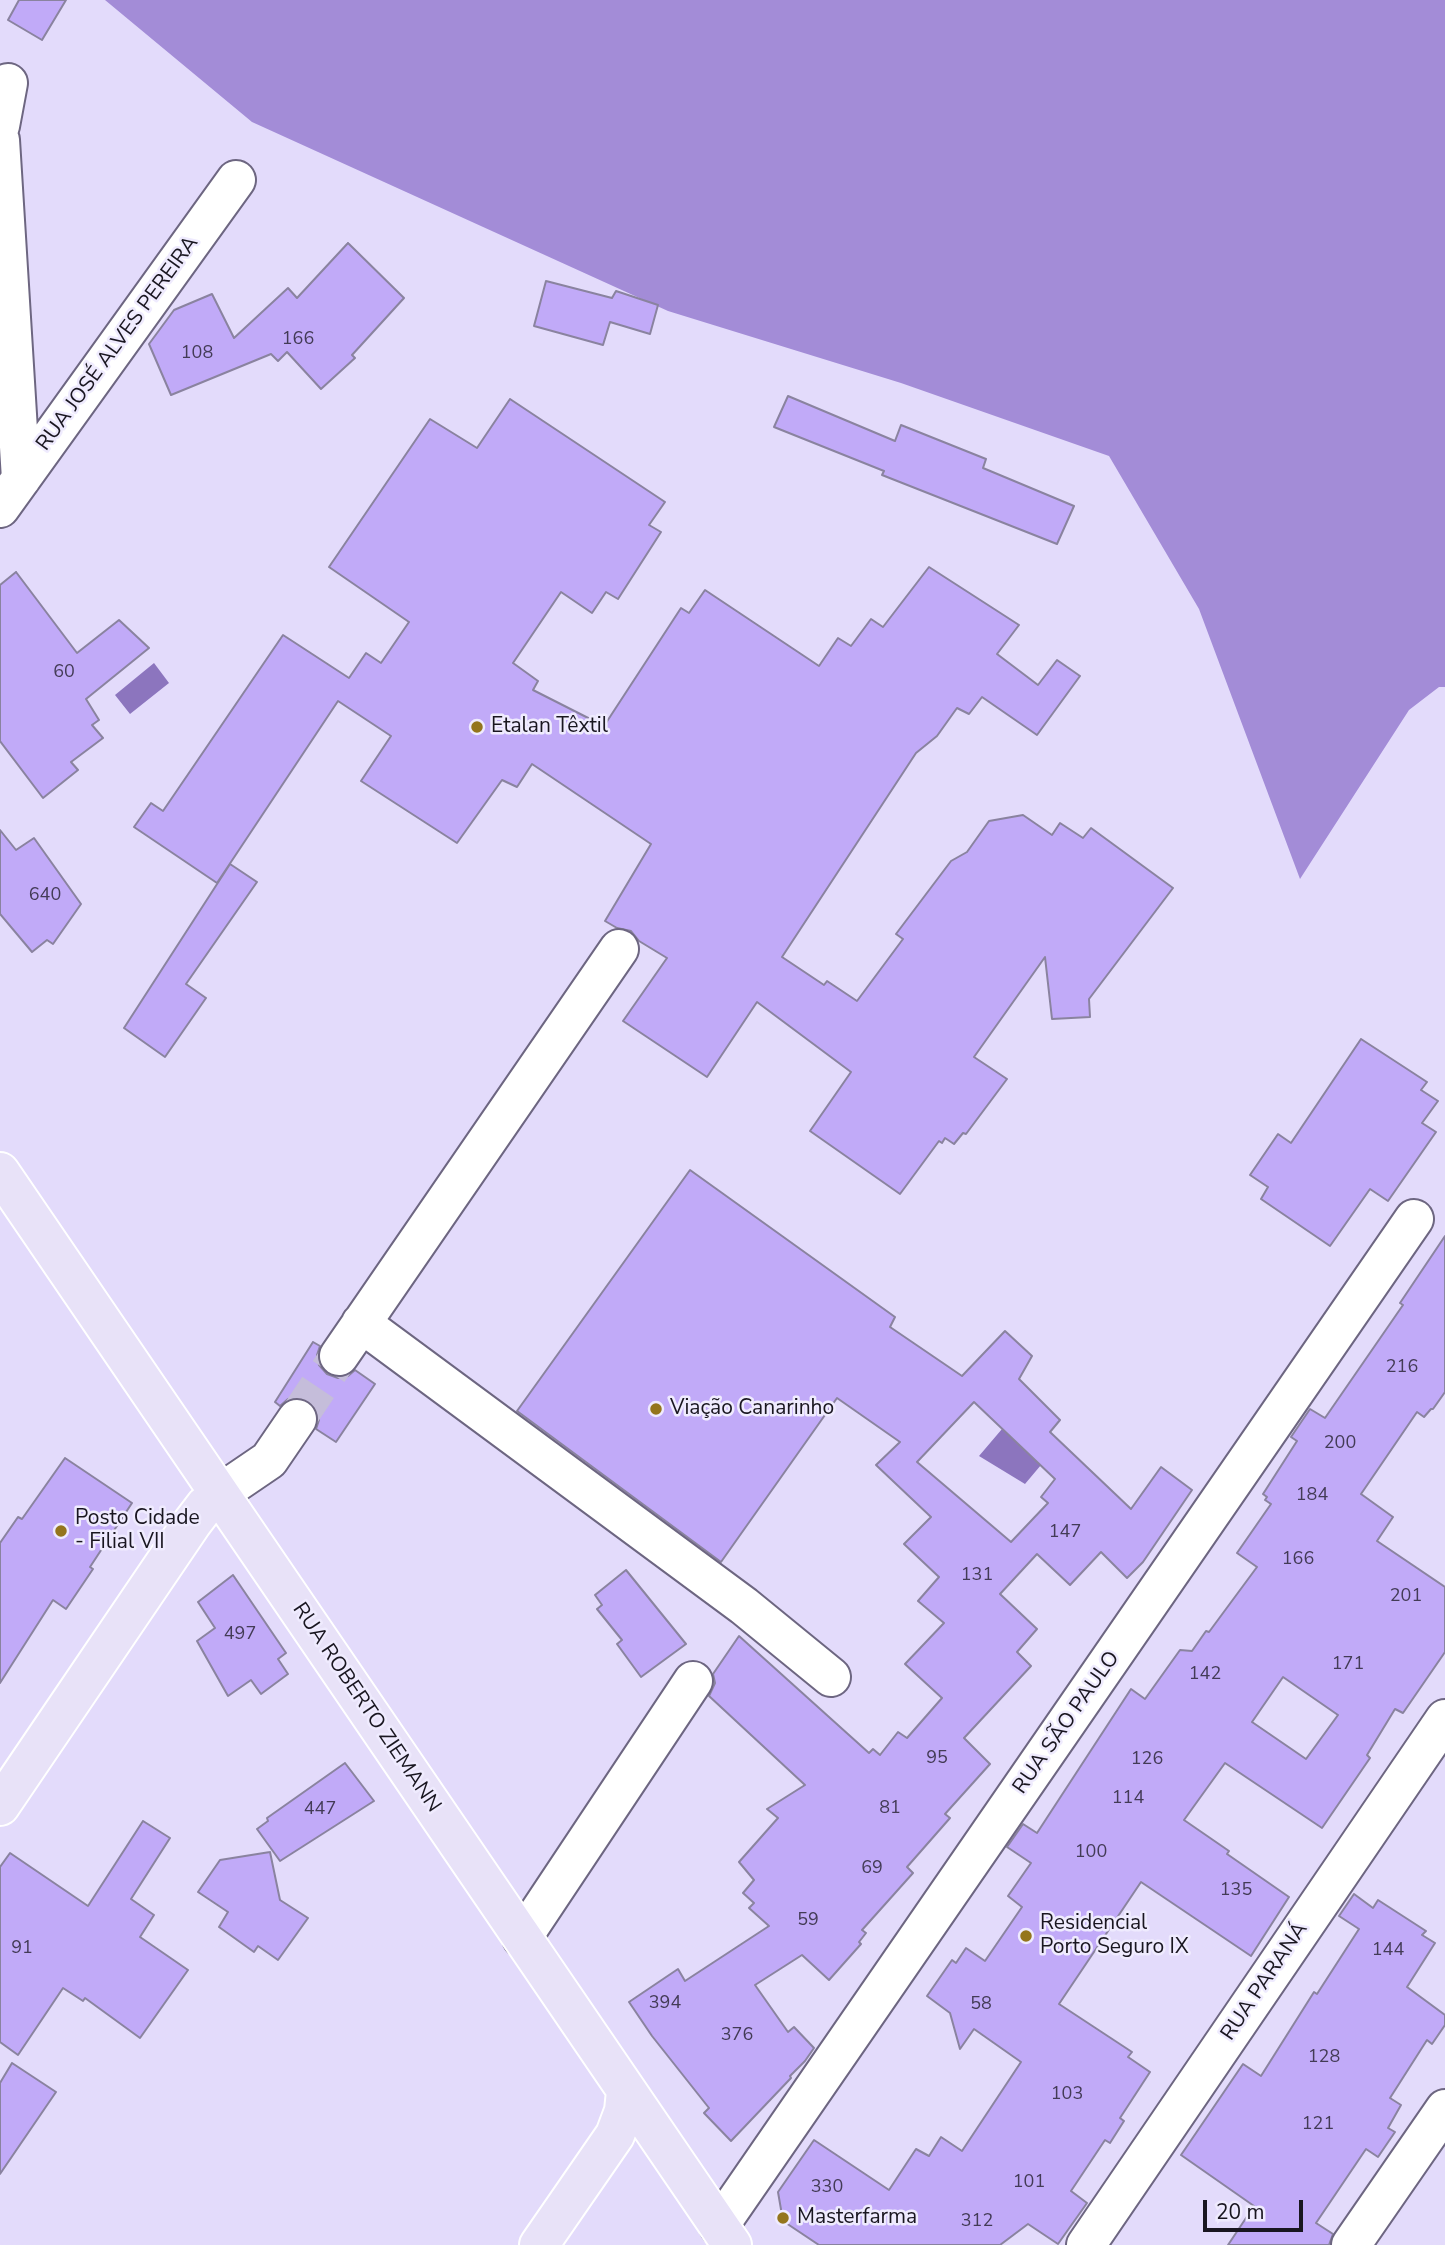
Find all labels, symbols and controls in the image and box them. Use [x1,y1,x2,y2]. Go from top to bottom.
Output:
street label: RUA JOSÉ ALVES PEREIRA [32,232,204,456]
house number: 166 [282,329,314,351]
house number: 108 [181,343,213,365]
house number: 60 [53,662,75,684]
place label: Etalan Têxtil [491,714,608,740]
marker: Etalan Têxtil [469,719,485,735]
house number: 640 [29,885,61,907]
house number: 216 [1386,1357,1418,1379]
place label: Viação Canarinho [670,1396,834,1422]
marker: Viação Canarinho [648,1401,664,1417]
house number: 200 [1324,1433,1356,1455]
house number: 184 [1296,1485,1328,1507]
place label: Posto Cidade - Filial VII [75,1506,200,1556]
house number: 147 [1049,1522,1081,1544]
marker: Posto Cidade - Filial VII [53,1523,69,1539]
house number: 166 [1282,1549,1314,1571]
house number: 131 [961,1565,993,1587]
house number: 201 [1390,1586,1422,1608]
street label: RUA ROBERTO ZIEMANN [286,1598,446,1818]
house number: 497 [224,1624,256,1646]
street label: RUA SÃO PAULO [1008,1647,1126,1799]
house number: 171 [1332,1654,1364,1676]
house number: 142 [1189,1664,1221,1686]
house number: 95 [926,1748,948,1770]
house number: 126 [1131,1749,1163,1771]
house number: 114 [1112,1788,1144,1810]
house number: 81 [879,1798,901,1820]
house number: 447 [304,1799,336,1821]
house number: 100 [1075,1842,1107,1864]
house number: 69 [861,1858,883,1880]
house number: 135 [1220,1880,1252,1902]
house number: 59 [797,1910,819,1932]
place label: Residencial Porto Seguro IX [1040,1911,1189,1961]
street label: RUA PARANÁ [1216,1918,1314,2046]
marker: Residencial Porto Seguro IX [1018,1928,1034,1944]
house number: 91 [11,1938,33,1960]
house number: 144 [1372,1940,1404,1962]
house number: 394 [649,1993,681,2015]
house number: 58 [970,1994,992,2016]
house number: 376 [721,2025,753,2047]
house number: 128 [1308,2047,1340,2069]
house number: 103 [1051,2084,1083,2106]
house number: 121 [1302,2114,1334,2136]
house number: 101 [1013,2172,1045,2194]
house number: 330 [811,2177,843,2199]
scale bar [1207,2186,1307,2230]
text: 20 m [1216,2198,1265,2226]
place label: Masterfarma [797,2205,917,2231]
marker: Masterfarma [775,2210,791,2226]
house number: 312 [961,2211,993,2233]

